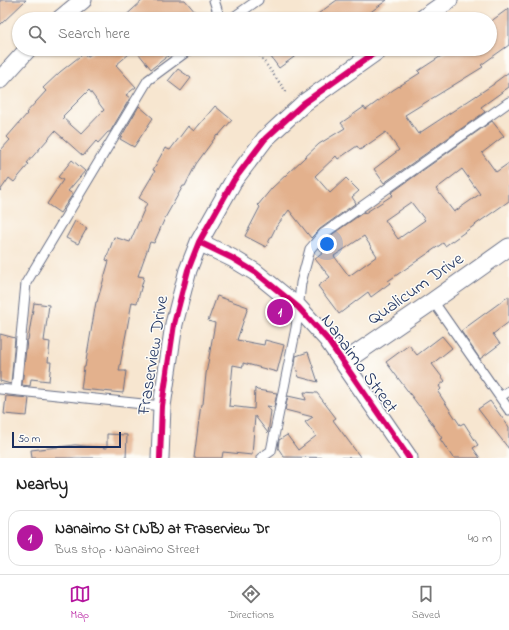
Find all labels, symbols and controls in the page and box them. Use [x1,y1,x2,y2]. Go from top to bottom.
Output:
search box [12,12,497,56]
icon: search [26,23,48,45]
text: Search here [58,23,130,45]
your location [317,234,337,254]
street label: Qualicum Drive [363,246,470,332]
street label: Fraserview Drive [132,293,176,418]
pin: 1 [267,297,293,327]
street label: Nanaimo Street [314,309,403,419]
scale bar [12,430,121,449]
text: 50 m [18,431,40,447]
text: Nearby [16,472,68,497]
text: Nanaimo St (NB) at Fraserview Dr [55,518,269,540]
text: 1 [28,529,32,548]
text: 40 m [468,529,492,548]
text: Bus stop · Nanaimo Street [55,540,200,559]
tab: Map [69,583,91,623]
tab: Directions [228,583,274,623]
tab: Saved [412,583,440,623]

